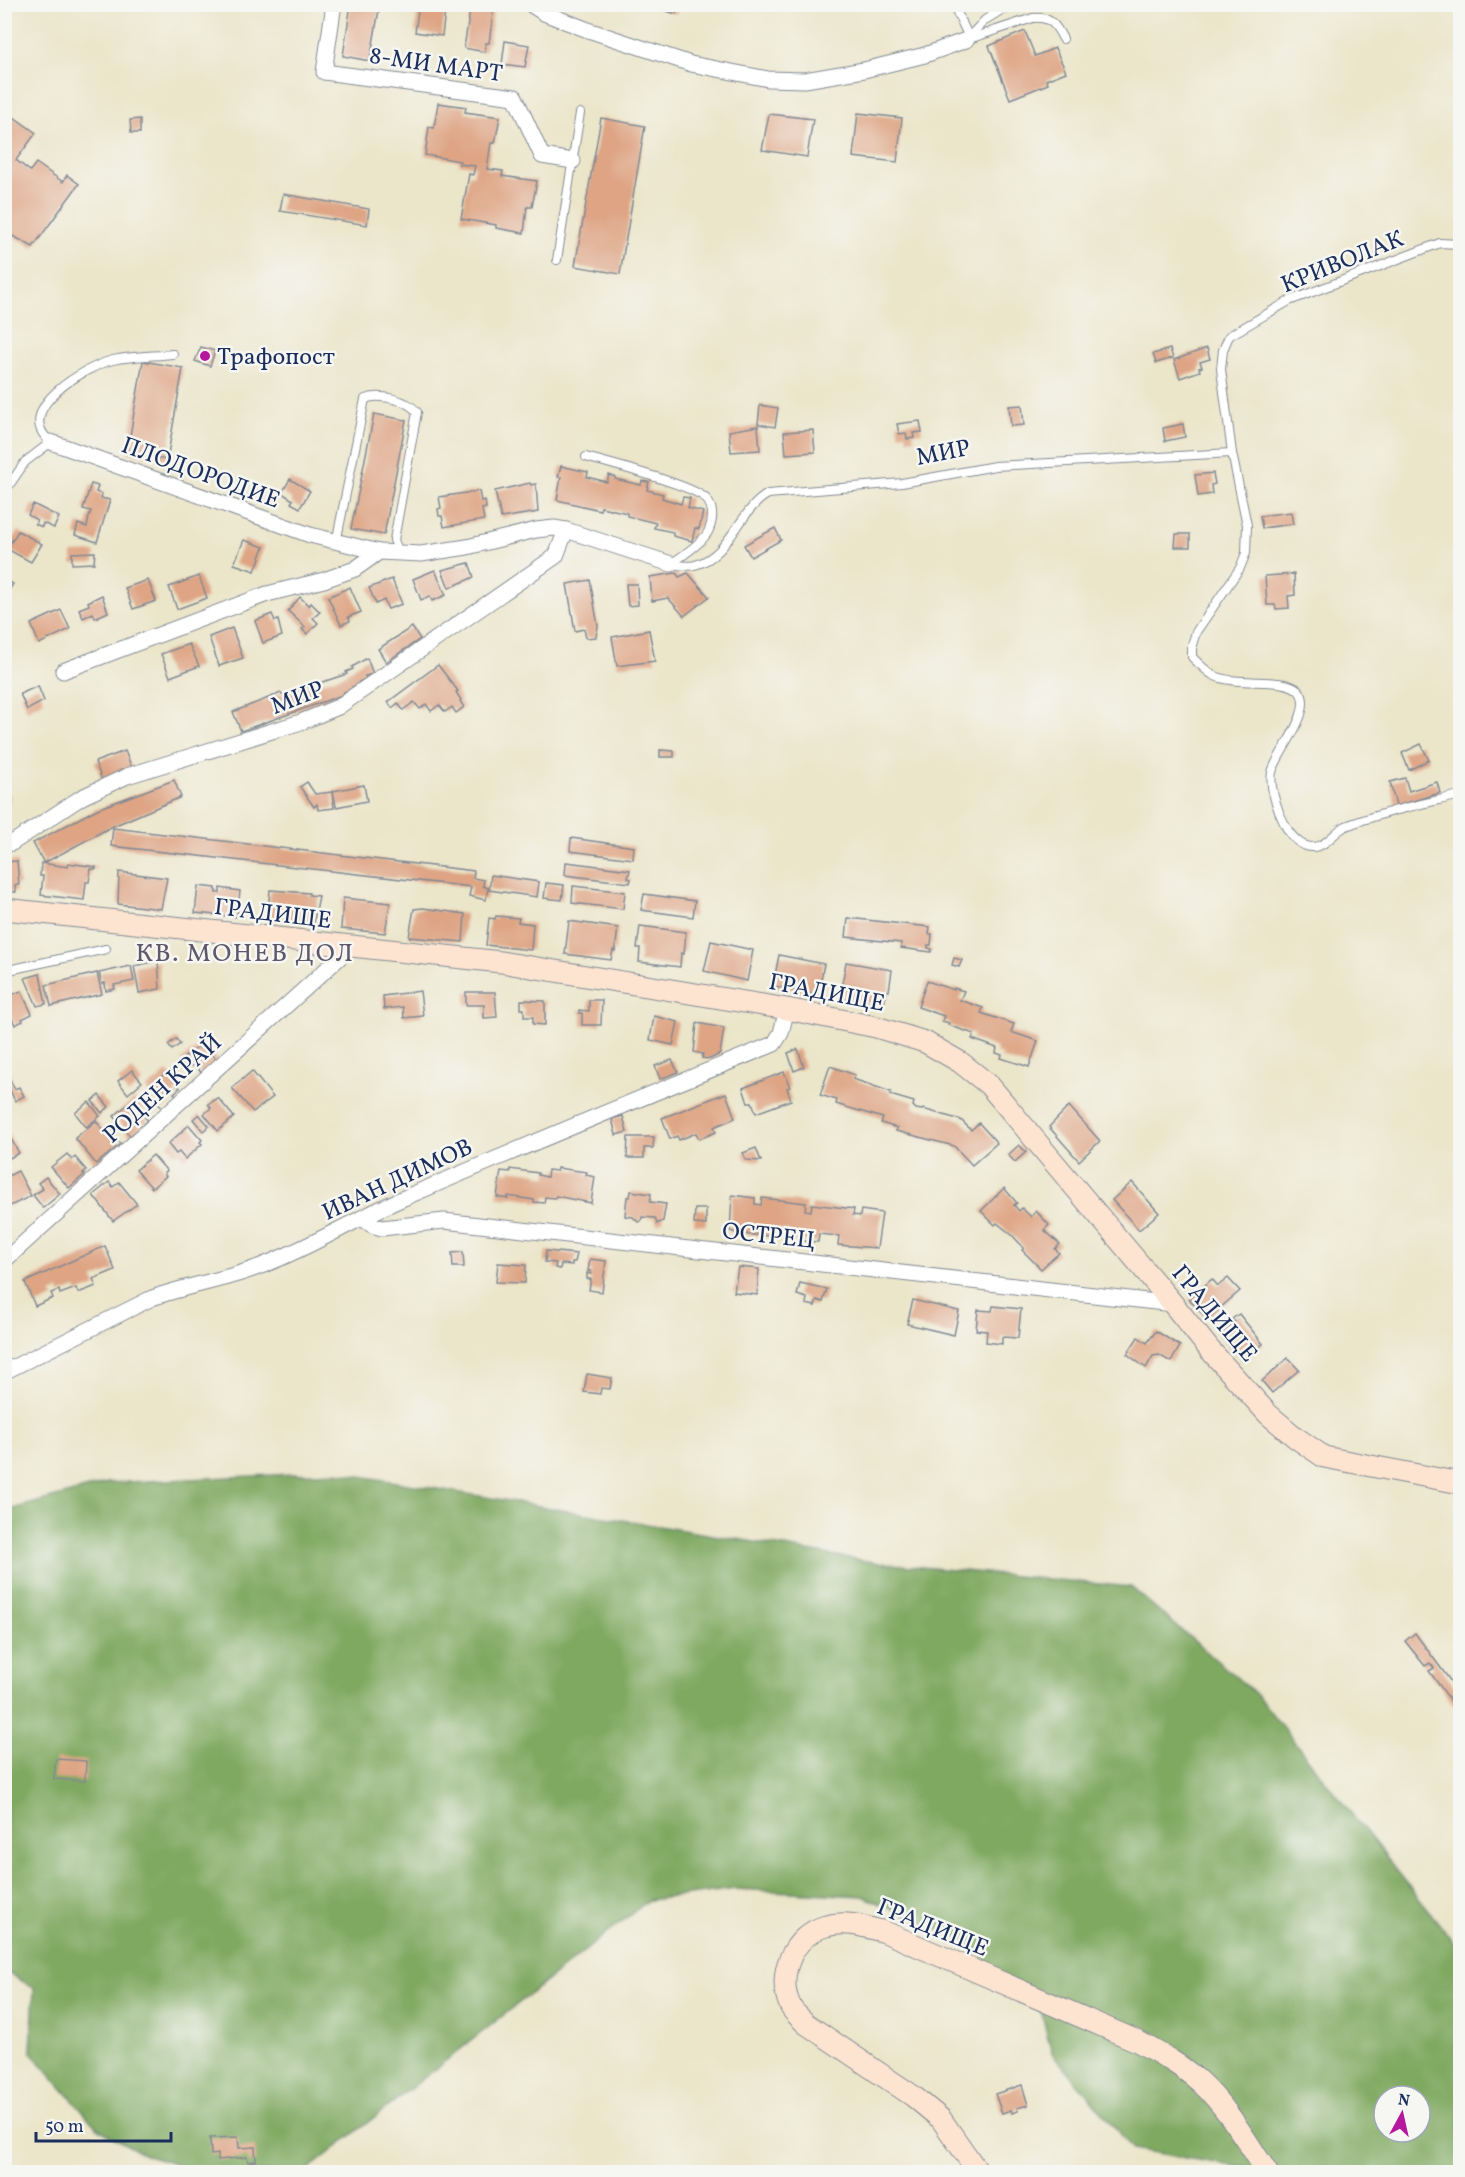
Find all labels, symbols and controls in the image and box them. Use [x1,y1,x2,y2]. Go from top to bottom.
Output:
street label: 8-МИ МАРТ [367,40,505,92]
street label: КРИВОЛАК [1276,223,1409,303]
place label: Трафопост [217,341,335,375]
marker: Трафопост [198,349,212,363]
street label: ПЛОДОРОДИЕ [116,429,284,518]
street label: МИР [913,432,973,476]
street label: МИР [266,673,329,724]
street label: ГРАДИЩЕ [212,891,333,939]
district label: КВ. МОНЕВ ДОЛ [135,936,355,972]
street label: ГРАДИЩЕ [766,966,888,1022]
street label: РОДЕН КРАЙ [96,1027,230,1152]
street label: ИВАН ДИМОВ [317,1131,479,1231]
street label: ОСТРЕЦ [720,1215,817,1259]
street label: ГРАДИЩЕ [1163,1258,1264,1370]
street label: ГРАДИЩЕ [871,1891,993,1967]
north arrow [1372,2084,1432,2144]
text: N [1397,2089,1411,2113]
scale bar [36,2105,171,2143]
text: 50 m [45,2115,84,2140]

